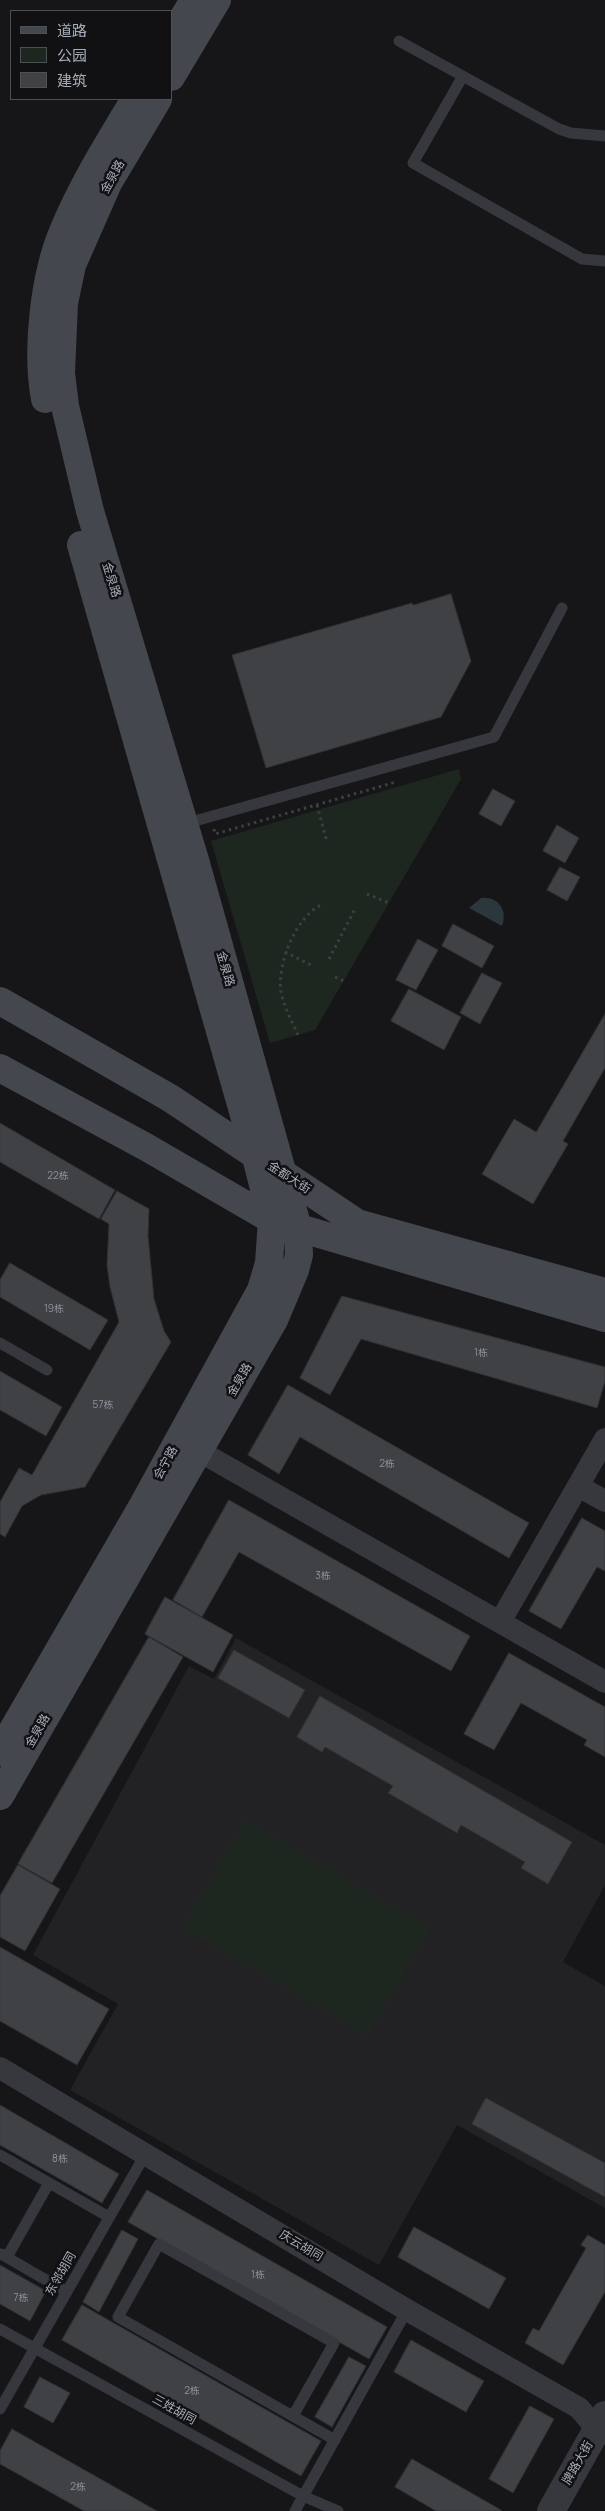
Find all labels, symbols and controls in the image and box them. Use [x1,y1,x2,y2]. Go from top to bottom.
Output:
legend [10,10,172,100]
text: 道路 [57,20,87,41]
text: 公园 [57,45,87,66]
text: 建筑 [57,70,87,91]
street label: 金泉路 [98,158,128,196]
street label: 金泉路 [99,561,123,599]
street label: 金泉路 [213,950,237,988]
street label: 金都大街 [265,1159,313,1197]
house number: 22栋 [47,1170,69,1182]
house number: 19栋 [44,1303,64,1315]
house number: 1栋 [474,1347,488,1359]
street label: 金泉路 [225,1361,255,1399]
house number: 57栋 [93,1399,113,1411]
street label: 会宁路 [151,1444,181,1482]
house number: 2栋 [379,1458,395,1470]
house number: 3栋 [315,1570,331,1582]
street label: 金泉路 [23,1712,53,1750]
house number: 8栋 [52,2153,68,2165]
street label: 庆云胡同 [277,2227,325,2265]
street label: 东邻胡同 [43,2250,79,2298]
house number: 1栋 [251,2269,265,2281]
house number: 7栋 [13,2292,29,2304]
house number: 2栋 [184,2385,200,2397]
street label: 三姓胡同 [150,2392,198,2428]
street label: 牌路大街 [560,2439,596,2487]
house number: 2栋 [70,2481,86,2493]

